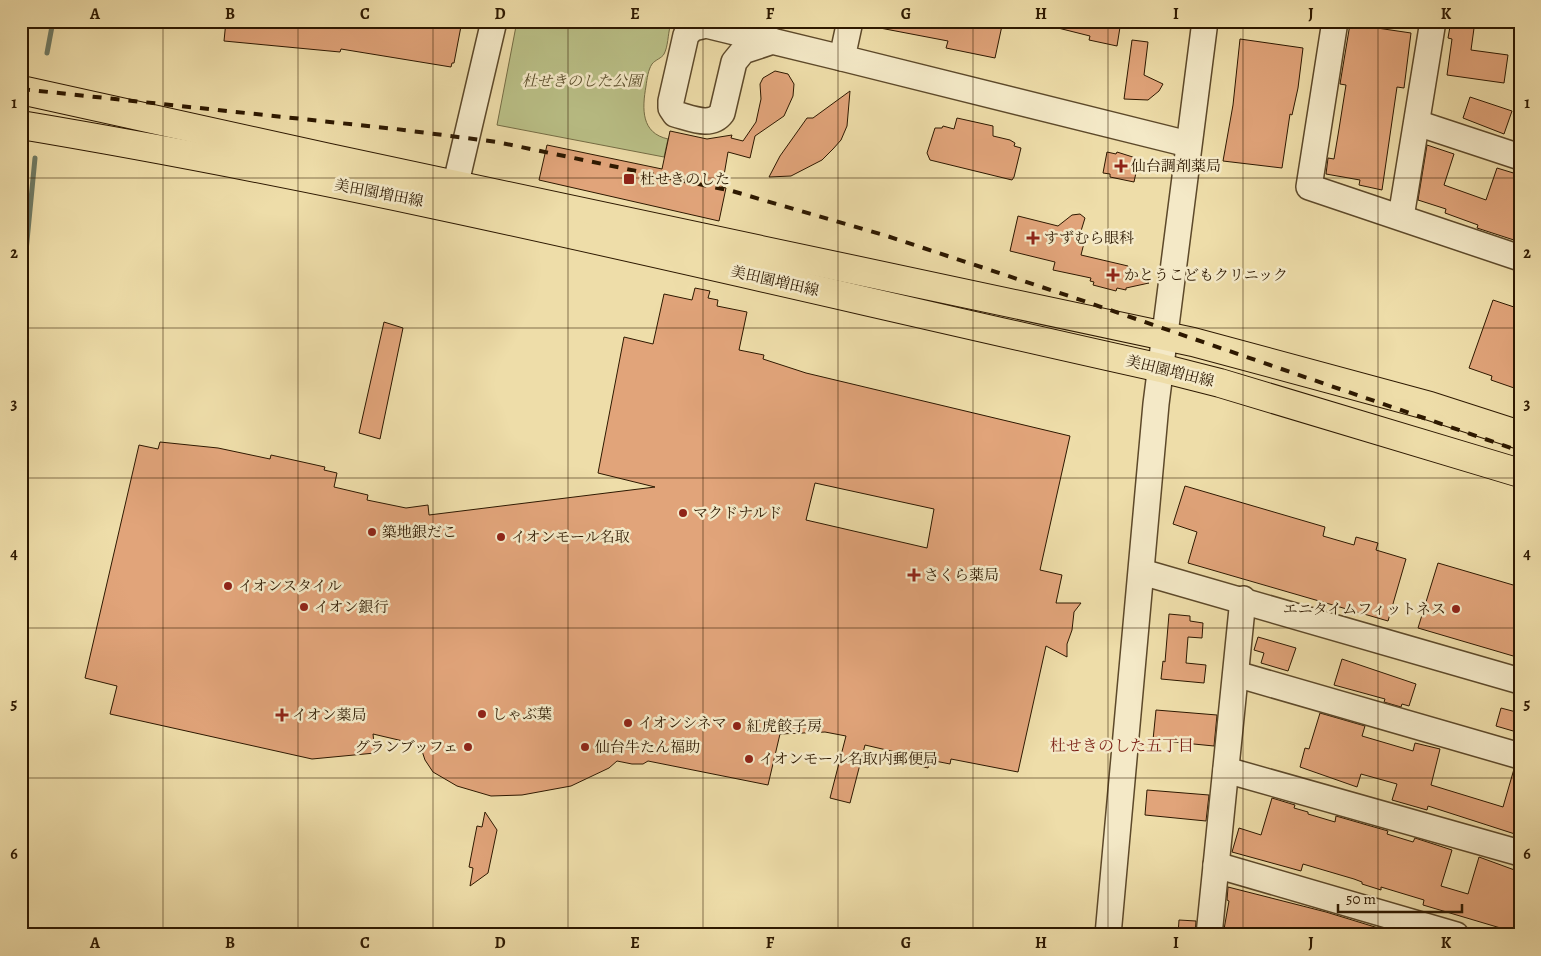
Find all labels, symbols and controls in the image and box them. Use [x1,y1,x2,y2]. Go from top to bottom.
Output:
text: A [89,3,101,25]
text: B [225,3,235,25]
text: C [360,3,370,25]
text: D [494,3,506,25]
text: E [630,3,640,25]
text: F [766,3,775,25]
text: G [901,3,911,25]
text: H [1035,3,1047,25]
text: I [1173,3,1179,25]
text: J [1308,3,1314,25]
text: K [1441,3,1452,25]
park label: 杜せきのした公園 [522,71,645,91]
text: 1 [11,92,17,114]
text: 1 [1524,92,1530,114]
place label: 仙台調剤薬局 [1131,156,1221,176]
marker: 仙台調剤薬局 [1115,160,1127,172]
place label: 杜せきのした [640,169,730,189]
marker: 杜せきのした [622,172,636,186]
street label: 美田園増田線 [333,175,425,211]
place label: すずむら眼科 [1044,228,1134,248]
marker: すずむら眼科 [1026,231,1040,245]
text: 2 [10,242,18,264]
text: 2 [1523,242,1531,264]
street label: 美田園増田線 [729,261,821,301]
place label: かとうこどもクリニック [1124,265,1288,285]
marker: かとうこどもクリニック [1106,268,1120,282]
street label: 美田園増田線 [1124,350,1216,392]
text: 3 [11,393,18,415]
text: 3 [1524,393,1531,415]
place label: マクドナルド [693,503,782,523]
marker: マクドナルド [677,507,689,519]
place label: 築地銀だこ [382,522,457,542]
marker: 築地銀だこ [366,526,378,538]
place label: イオンモール名取 [511,527,630,547]
marker: イオンモール名取 [495,531,507,543]
text: 4 [10,543,18,565]
text: 4 [1523,543,1531,565]
place label: さくら薬局 [924,565,999,585]
marker: さくら薬局 [908,569,920,581]
place label: イオンスタイル [238,576,342,596]
marker: イオンスタイル [222,580,234,592]
place label: イオン銀行 [314,597,389,617]
place label: エニタイムフィットネス [1283,599,1446,619]
marker: イオン銀行 [298,601,310,613]
marker: エニタイムフィットネス [1450,603,1462,615]
text: 5 [11,693,18,715]
text: 5 [1524,693,1531,715]
place label: しゃぶ葉 [492,704,552,724]
place label: イオン薬局 [292,705,367,725]
marker: しゃぶ葉 [476,708,488,720]
marker: イオン薬局 [276,709,288,721]
place label: イオンシネマ [638,713,727,733]
place label: 紅虎餃子房 [747,716,822,736]
marker: イオンシネマ [622,717,634,729]
marker: 紅虎餃子房 [731,720,743,732]
district label: 杜せきのした五丁目 [1050,735,1194,757]
place label: グランブッフェ [355,737,458,757]
place label: 仙台牛たん福助 [595,737,700,757]
marker: グランブッフェ [462,741,474,753]
marker: 仙台牛たん福助 [579,741,591,753]
place label: イオンモール名取内郵便局 [759,749,938,769]
marker: イオンモール名取内郵便局 [743,753,755,765]
text: 6 [10,843,18,865]
text: 6 [1523,843,1531,865]
scale bar [1338,881,1462,913]
text: 50 m [1346,889,1376,909]
text: A [89,932,101,954]
text: B [225,932,235,954]
text: C [360,932,370,954]
text: D [494,932,506,954]
text: E [630,932,640,954]
text: F [766,932,775,954]
text: G [901,932,911,954]
text: H [1035,932,1047,954]
text: I [1173,932,1179,954]
text: J [1308,932,1314,954]
text: K [1441,932,1452,954]

